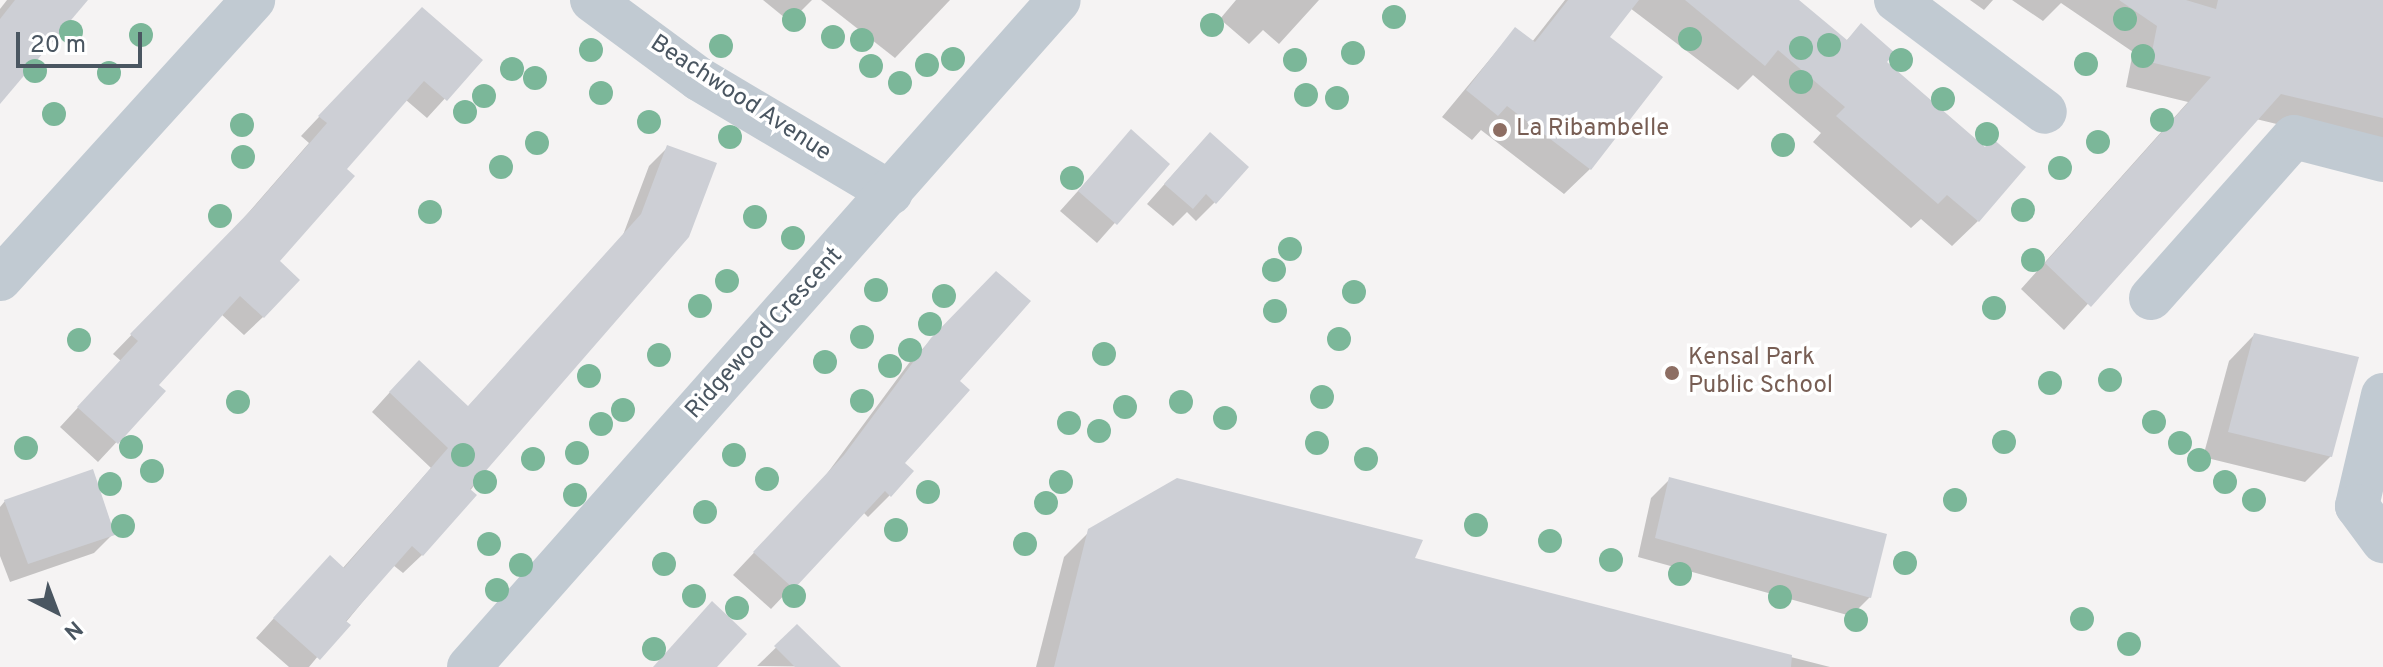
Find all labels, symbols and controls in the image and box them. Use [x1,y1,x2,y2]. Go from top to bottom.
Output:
scale bar [20,16,146,66]
street label: Beachwood Avenue [644,30,836,168]
text: 20 m [30,31,86,61]
place label: La Ribambelle [1516,116,1669,144]
marker: La Ribambelle [1491,121,1509,139]
street label: Ridgewood Crescent [680,242,850,426]
place label: Kensal Park Public School [1688,345,1833,401]
marker: Kensal Park Public School [1663,364,1681,382]
north arrow [16,571,96,651]
text: N [57,614,87,645]

